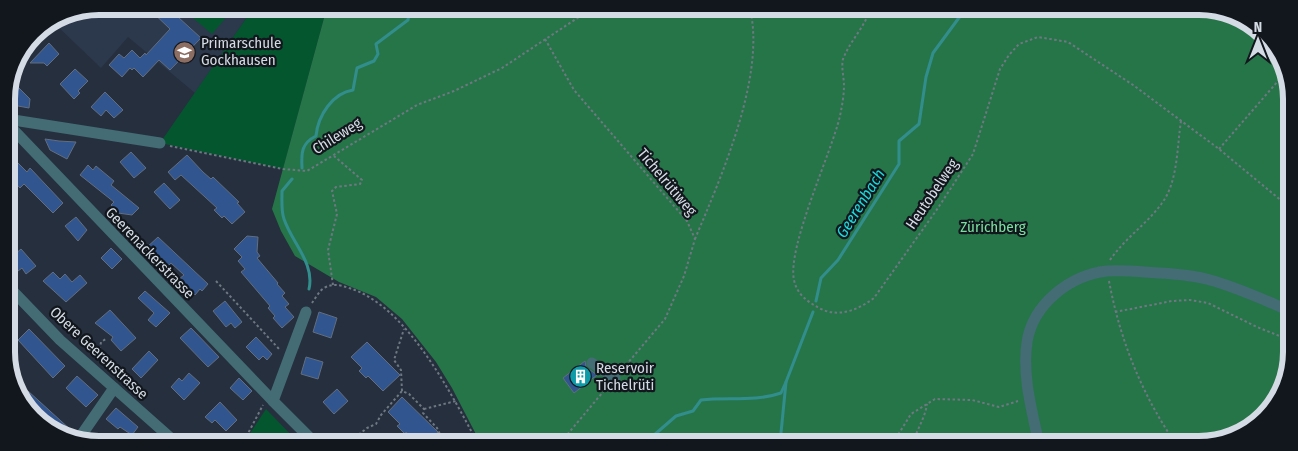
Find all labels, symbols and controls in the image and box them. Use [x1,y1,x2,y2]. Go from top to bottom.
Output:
north arrow [1233,15,1283,65]
text: N [1254,19,1262,36]
place label: Primarschule Gockhausen [201,34,281,69]
school or university icon: Primarschule Gockhausen [173,40,197,64]
street label: Chileweg [309,114,365,158]
street label: Tichelrütiweg [634,145,700,219]
street label: Heutobelweg [902,156,962,232]
water label: Geerenbach [832,166,889,241]
street label: Geerenackerstrasse [102,204,198,302]
park label: Zürichberg [960,218,1026,236]
street label: Obere Geerenstrasse [46,303,152,403]
place label: Reservoir Tichelrüti [596,359,655,394]
building icon: Reservoir Tichelrüti [568,365,592,389]

